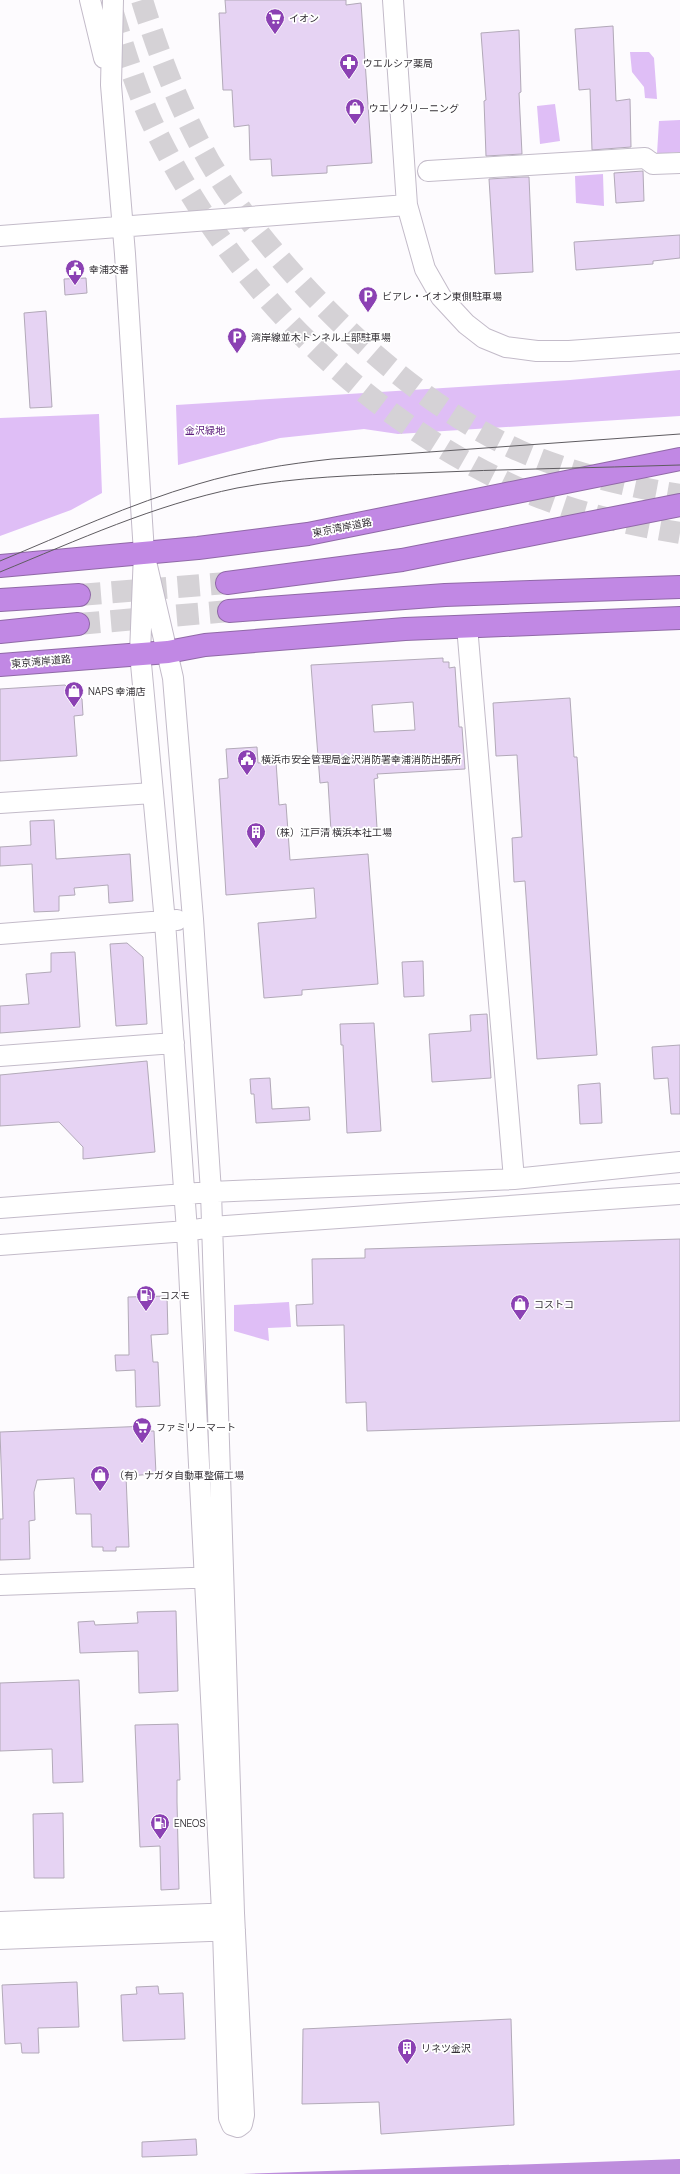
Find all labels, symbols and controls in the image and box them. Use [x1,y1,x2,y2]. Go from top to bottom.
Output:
supermarket icon: イオン [264,7,286,35]
place label: イオン [289,11,319,25]
pharmacy icon: ウエルシア薬局 [338,52,360,80]
place label: ウエルシア薬局 [363,56,433,70]
shop icon: ウエノクリーニング [344,97,366,125]
place label: ウエノクリーニング [369,101,459,115]
public building icon: 幸浦交番 [64,258,86,286]
place label: 幸浦交番 [89,262,129,276]
parking icon: ビアレ・イオン東側駐車場 [357,285,379,313]
place label: ビアレ・イオン東側駐車場 [382,289,502,303]
parking icon: 湾岸線並木トンネル上部駐車場 [226,326,248,354]
place label: 湾岸線並木トンネル上部駐車場 [251,330,391,344]
park label: 金沢緑地 [185,423,226,437]
street label: 東京湾岸道路 [311,514,373,540]
street label: 東京湾岸道路 [11,651,71,671]
shop icon: NAPS 幸浦店 [63,680,85,708]
place label: NAPS 幸浦店 [88,684,145,698]
public building icon: 横浜市安全管理局金沢消防署幸浦消防出張所 [236,748,258,776]
place label: 横浜市安全管理局金沢消防署幸浦消防出張所 [261,752,461,766]
building icon: （株）江戸清 横浜本社工場 [245,821,267,849]
place label: （株）江戸清 横浜本社工場 [270,825,392,839]
fuel station icon: コスモ [135,1284,157,1312]
place label: コスモ [160,1288,190,1302]
shop icon: コストコ [509,1293,531,1321]
place label: コストコ [534,1297,574,1311]
supermarket icon: ファミリーマート [131,1416,153,1444]
place label: ファミリーマート [156,1420,236,1434]
shop icon: （有）ナガタ自動車整備工場 [89,1464,111,1492]
place label: （有）ナガタ自動車整備工場 [114,1468,244,1482]
fuel station icon: ENEOS [149,1812,171,1840]
place label: ENEOS [174,1816,205,1830]
building icon: リネツ金沢 [396,2037,418,2065]
place label: リネツ金沢 [421,2041,471,2055]

